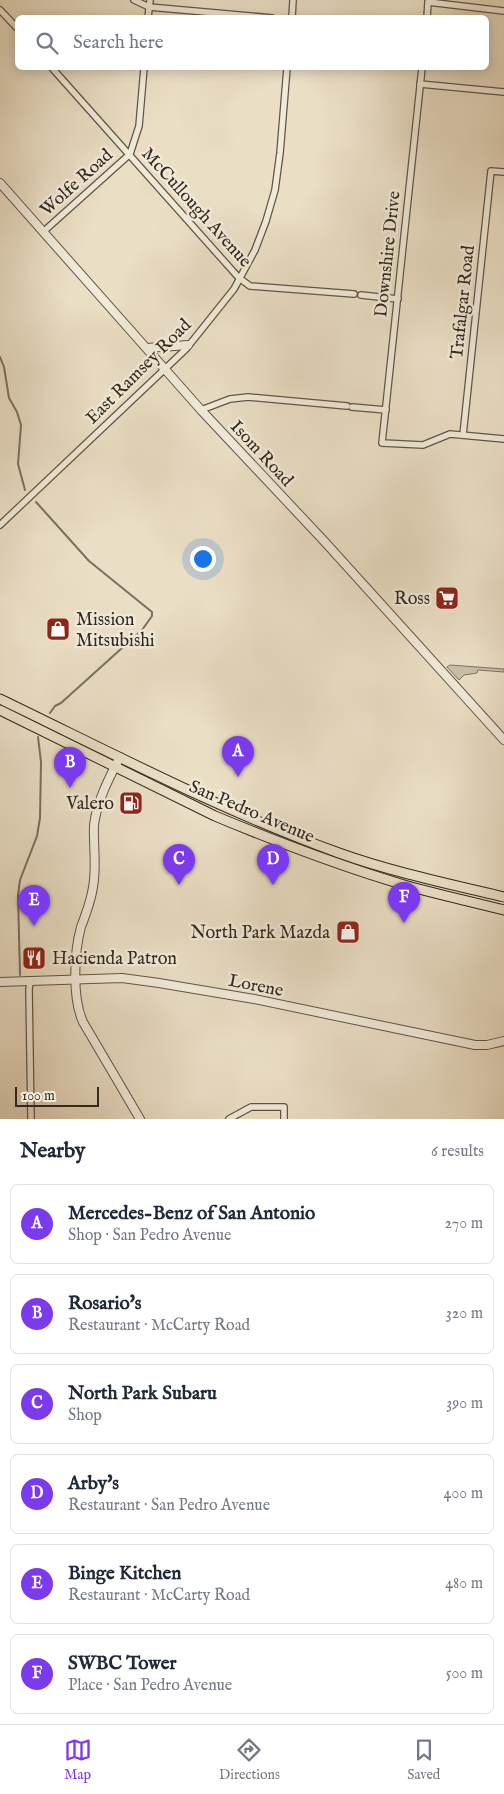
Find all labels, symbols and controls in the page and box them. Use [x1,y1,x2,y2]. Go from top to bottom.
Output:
search box [15,15,489,70]
icon: search [33,29,61,57]
text: Search here [73,31,164,55]
street label: McCullough Avenue [136,143,256,273]
street label: Wolfe Road [36,144,118,222]
street label: Downshire Drive [370,190,407,318]
street label: Trafalgar Road [446,244,481,360]
street label: East Ramsey Road [81,314,197,430]
street label: Isom Road [224,416,298,492]
your location [190,546,216,572]
supermarket icon: Ross [434,585,460,611]
place label: Ross [394,588,430,611]
place label: Mission Mitsubishi [76,609,155,653]
shop icon: Mission Mitsubishi [45,616,71,642]
pin: A [222,736,254,777]
pin: B [54,747,86,788]
street label: San Pedro Avenue [185,776,317,849]
fuel station icon: Valero [118,790,144,816]
place label: Valero [65,793,114,816]
pin: C [163,844,195,885]
pin: D [257,844,289,885]
pin: F [388,882,420,923]
pin: E [18,885,50,926]
shop icon: North Park Mazda [335,919,361,945]
place label: North Park Mazda [190,922,330,945]
restaurant icon: Hacienda Patron [21,945,47,971]
place label: Hacienda Patron [52,948,177,971]
street label: Lorene [226,970,285,1003]
scale bar [15,1084,99,1107]
text: 100 m [22,1087,55,1105]
text: Nearby [20,1138,85,1165]
text: 6 results [431,1142,484,1162]
text: Mercedes-Benz of San Antonio [68,1202,315,1226]
text: A [32,1214,42,1234]
text: 270 m [444,1214,483,1234]
text: Shop · San Pedro Avenue [68,1226,231,1246]
text: Rosario's [68,1292,141,1316]
text: B [32,1304,42,1324]
text: 320 m [446,1304,483,1324]
text: Restaurant · McCarty Road [68,1316,250,1336]
text: North Park Subaru [68,1382,217,1406]
text: C [31,1394,43,1414]
text: 390 m [446,1394,483,1414]
text: Shop [68,1406,102,1426]
text: Arby's [68,1472,119,1496]
text: D [31,1484,43,1504]
text: 400 m [444,1484,483,1504]
text: Restaurant · San Pedro Avenue [68,1496,270,1516]
text: Binge Kitchen [68,1562,181,1586]
text: E [31,1574,43,1594]
text: 480 m [445,1574,483,1594]
text: Restaurant · McCarty Road [68,1586,250,1606]
text: SWBC Tower [68,1652,176,1676]
text: F [32,1664,42,1684]
text: 500 m [446,1664,483,1684]
text: Place · San Pedro Avenue [68,1676,232,1696]
tab: Map [64,1736,92,1784]
tab: Directions [219,1736,280,1784]
tab: Saved [407,1736,440,1784]

